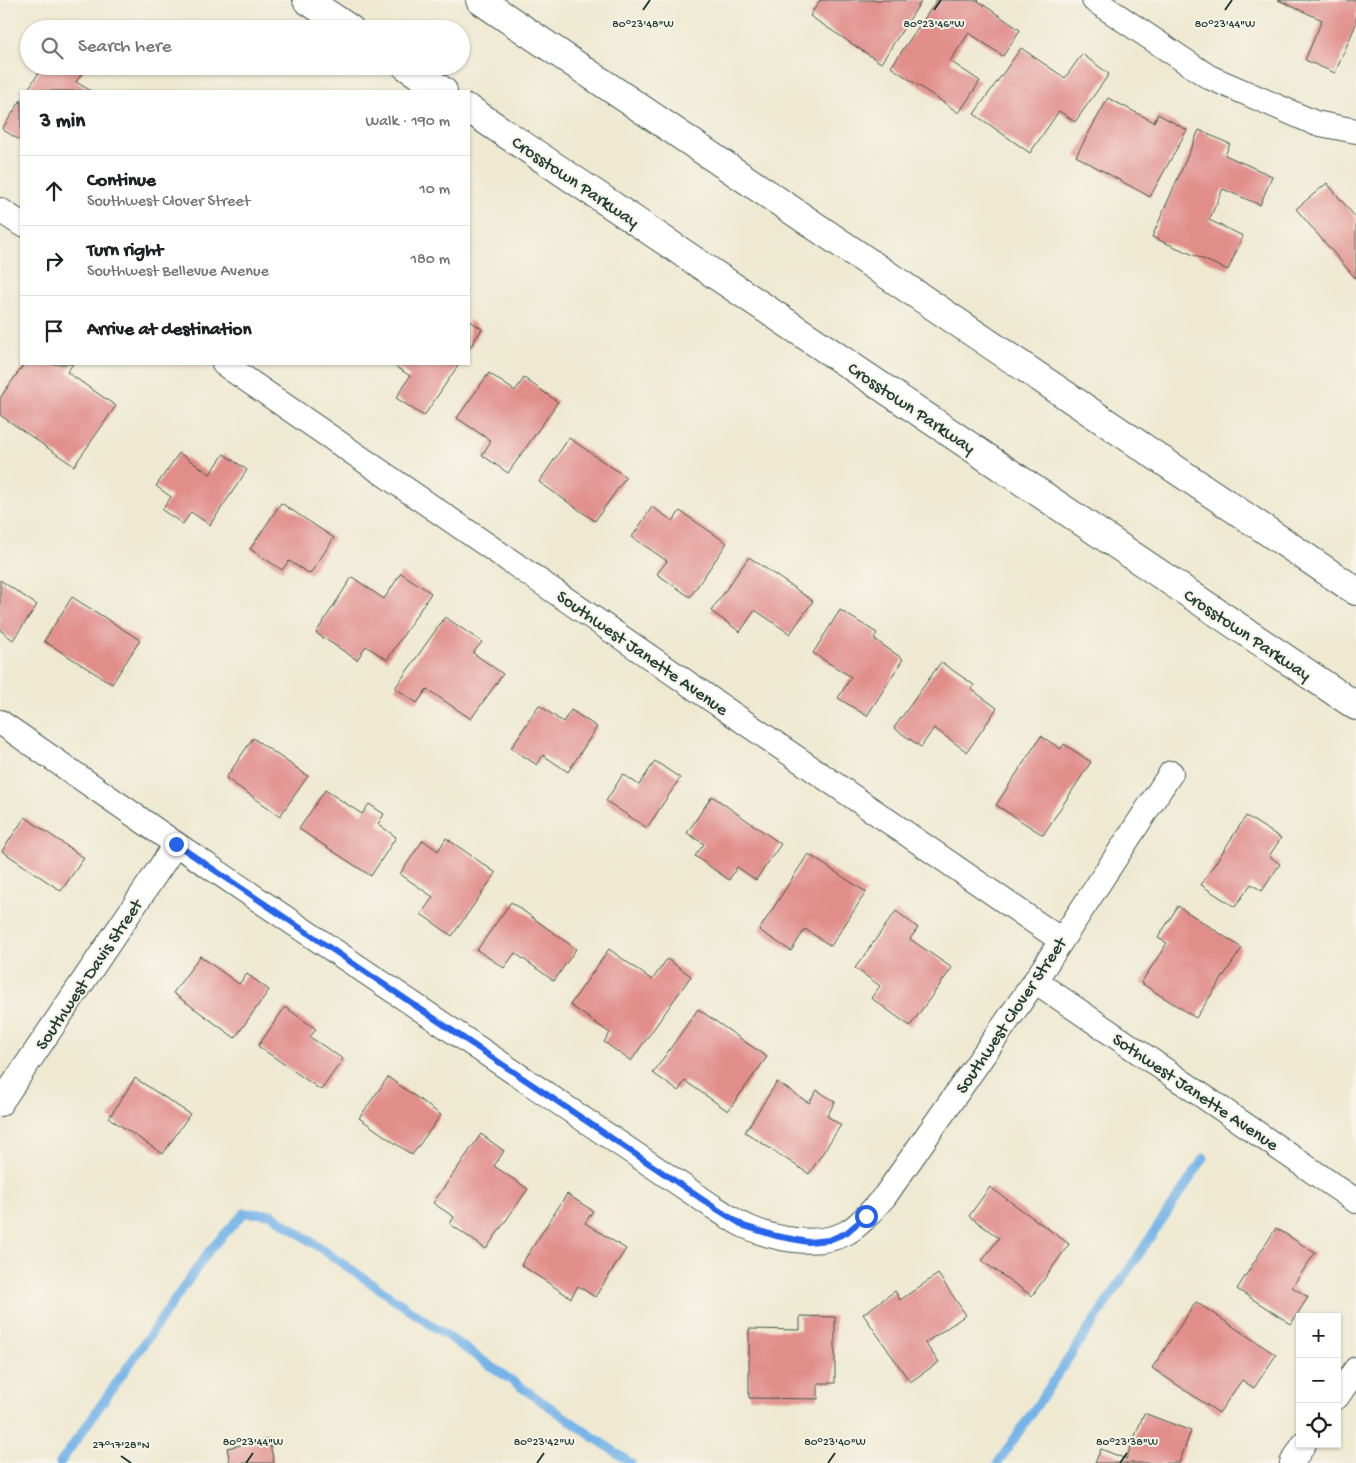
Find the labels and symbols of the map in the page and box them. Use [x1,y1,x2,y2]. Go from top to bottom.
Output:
text: 80°23'48"W [612,18,674,32]
text: 80°23'46"W [904,18,964,32]
text: 80°23'44"W [1195,18,1255,32]
street label: Crosstown Parkway [507,133,642,234]
street label: Crosstown Parkway [843,359,978,460]
street label: Crosstown Parkway [1179,586,1314,687]
street label: Southwest Janette Avenue [552,587,732,722]
route end [165,833,188,856]
street label: Southwest Davis Street [32,895,149,1055]
street label: Southwest Clover Street [952,933,1073,1098]
street label: Sothwest Janette Avenue [1108,1030,1282,1157]
route start [855,1205,878,1228]
text: 80°23'44"W [223,1436,283,1450]
text: 80°23'42"W [514,1436,574,1450]
text: 80°23'40"W [804,1436,866,1450]
text: 80°23'38"W [1096,1436,1158,1450]
text: 27°17'28"N [93,1439,150,1453]

